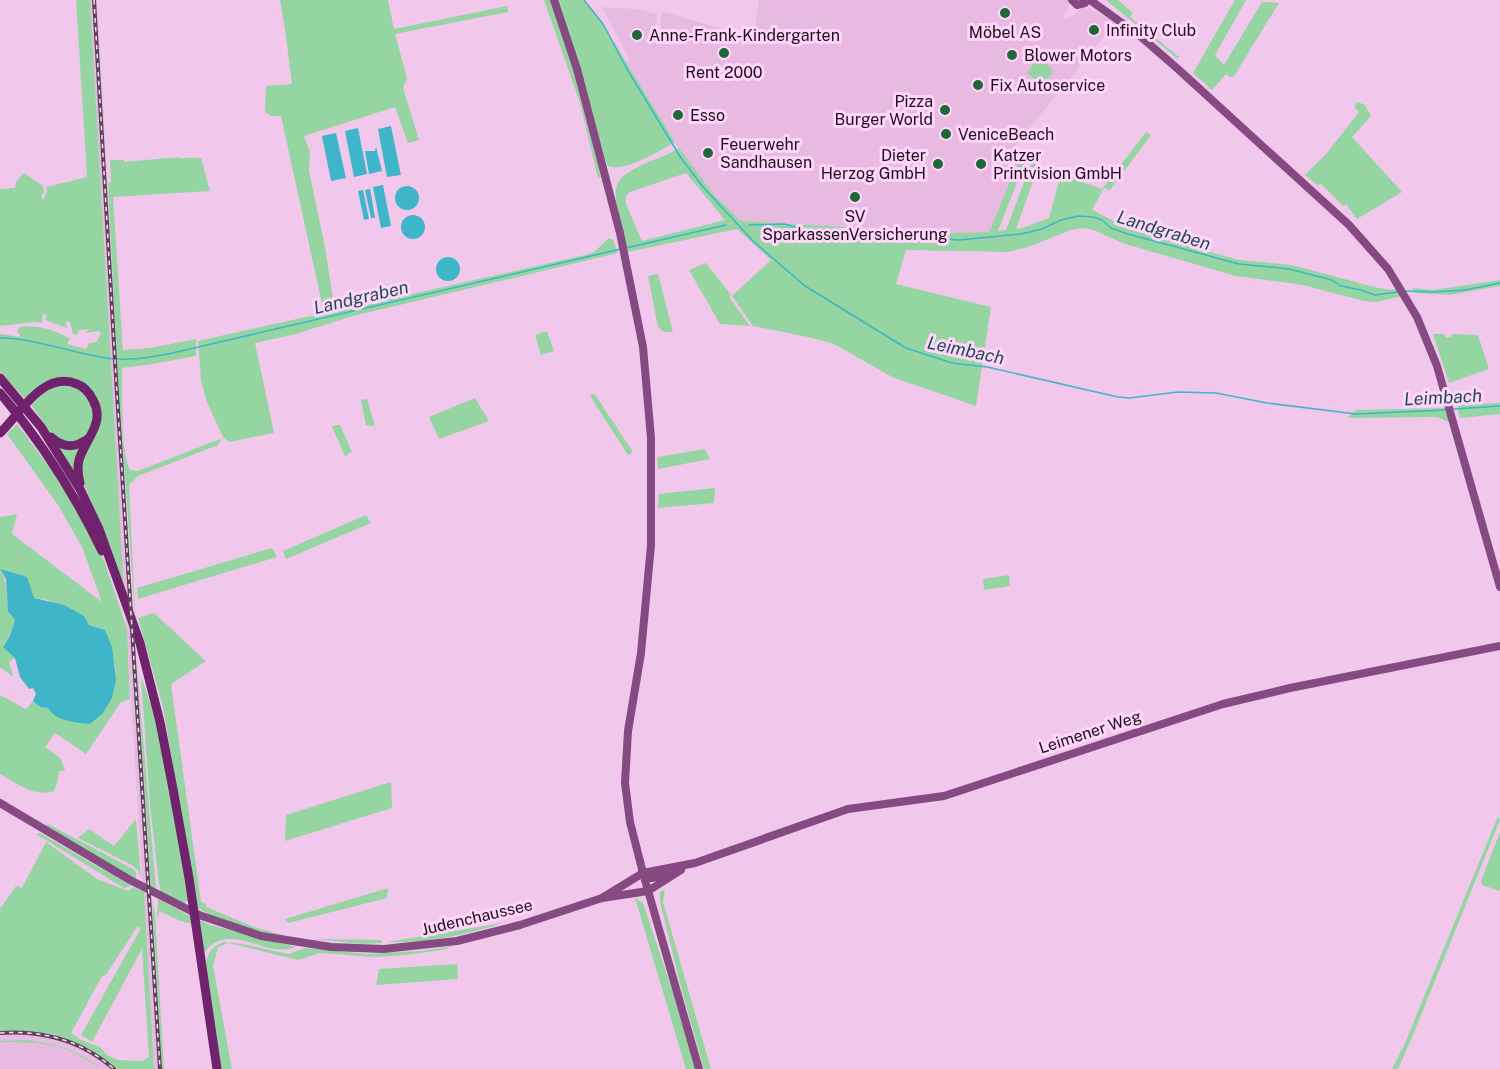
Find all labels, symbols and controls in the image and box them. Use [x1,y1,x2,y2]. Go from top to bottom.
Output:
marker: Möbel AS [998,6,1012,20]
place label: Infinity Club [1106,21,1196,40]
place label: Möbel AS [969,23,1041,42]
marker: Infinity Club [1087,23,1101,37]
place label: Anne-Frank-Kindergarten [649,26,840,45]
marker: Anne-Frank-Kindergarten [630,28,644,42]
marker: Rent 2000 [717,46,731,60]
place label: Blower Motors [1024,46,1132,65]
marker: Blower Motors [1005,48,1019,62]
place label: Rent 2000 [685,63,763,82]
place label: Fix Autoservice [990,76,1105,95]
marker: Fix Autoservice [971,78,985,92]
place label: Pizza Burger World [835,92,933,129]
marker: Pizza Burger World [938,103,952,117]
place label: Esso [690,106,725,125]
marker: Esso [671,108,685,122]
place label: VeniceBeach [958,125,1054,144]
marker: VeniceBeach [939,127,953,141]
place label: Feuerwehr Sandhausen [720,135,812,172]
marker: Feuerwehr Sandhausen [701,146,715,160]
place label: Dieter Herzog GmbH [821,146,926,183]
place label: Katzer Printvision GmbH [993,146,1122,183]
marker: Dieter Herzog GmbH [931,157,945,171]
marker: Katzer Printvision GmbH [974,157,988,171]
marker: SV SparkassenVersicherung [848,190,862,204]
water label: Landgraben [1115,206,1213,254]
place label: SV SparkassenVersicherung [762,207,948,244]
water label: Landgraben [312,276,410,318]
water label: Leimbach [926,332,1006,368]
water label: Leimbach [1403,384,1483,410]
street label: Leimener Weg [1036,706,1144,757]
street label: Judenchaussee [420,895,534,939]

